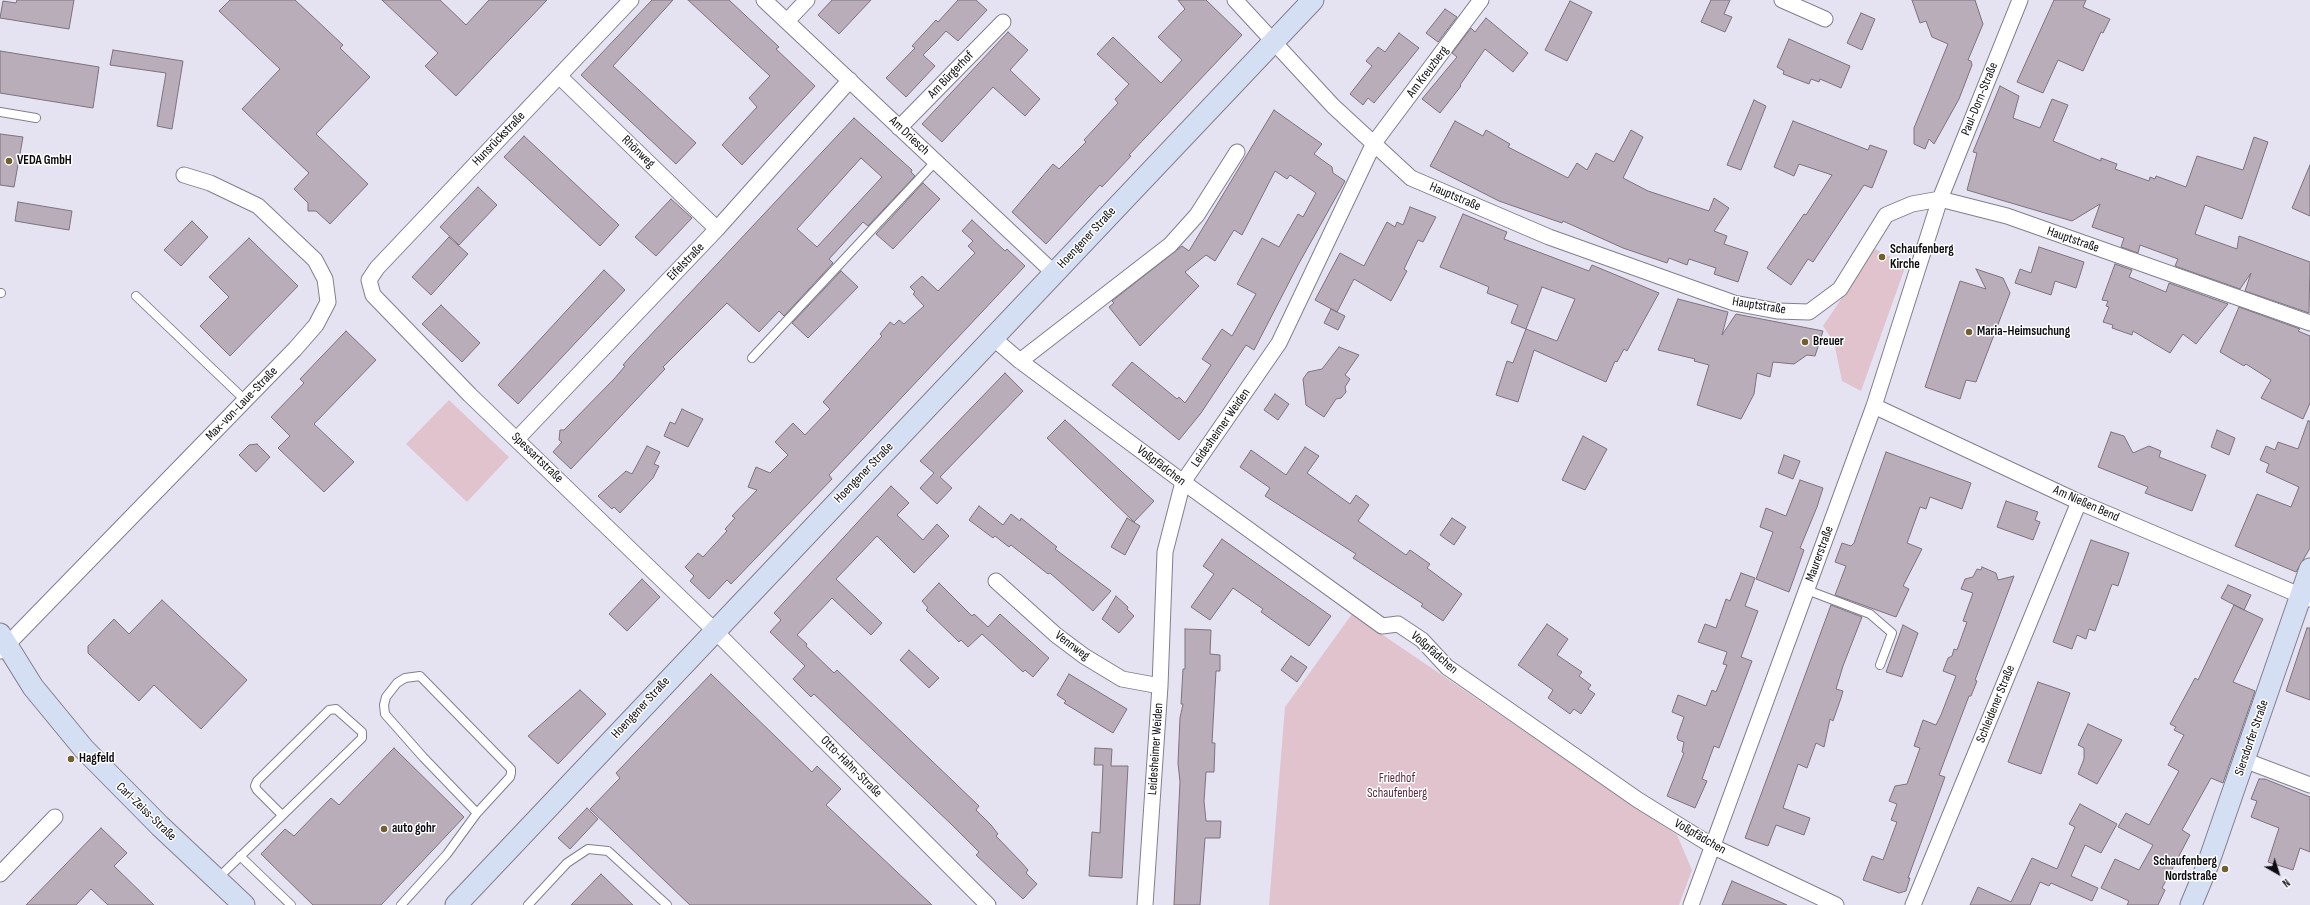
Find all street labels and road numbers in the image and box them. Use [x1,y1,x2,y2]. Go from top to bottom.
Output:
street label: Am Kreuzberg [1404,43,1452,101]
street label: Am Bürgerhof [925,48,977,102]
street label: Paul-Dorn-Straße [1958,60,2002,138]
street label: Hunsrückstraße [469,109,529,169]
street label: Am Driesch [886,113,932,159]
street label: Rhönweg [618,132,658,172]
street label: Hauptstraße [1427,179,1483,215]
street label: Hoengener Straße [1055,204,1119,272]
street label: Hauptstraße [2045,224,2101,256]
street label: Eifelstraße [664,240,708,284]
street label: Hauptstraße [1731,294,1787,318]
street label: Max-von-Laue-Straße [203,364,281,444]
street label: Leidesheimer Weiden [1188,386,1254,470]
street label: Spessartstraße [508,429,566,487]
street label: Hoengener Straße [831,439,897,507]
street label: Voßpfädchen [1133,443,1189,489]
street label: Am Nießen Bend [2050,482,2122,526]
street label: Maurerstraße [1803,524,1837,584]
street label: Vennweg [1052,628,1092,664]
street label: Voßpfädchen [1407,628,1461,678]
street label: Schleidener Straße [1973,663,2019,745]
street label: Hoengener Straße [609,674,673,742]
street label: Siersdorfer Straße [2232,698,2272,778]
street label: Leidesheimer Weiden [1145,702,1167,796]
street label: Otto-Hahn-Straße [817,733,885,801]
street label: Carl-Zeiss-Straße [113,779,179,845]
street label: Voßpfädchen [1671,816,1729,858]

